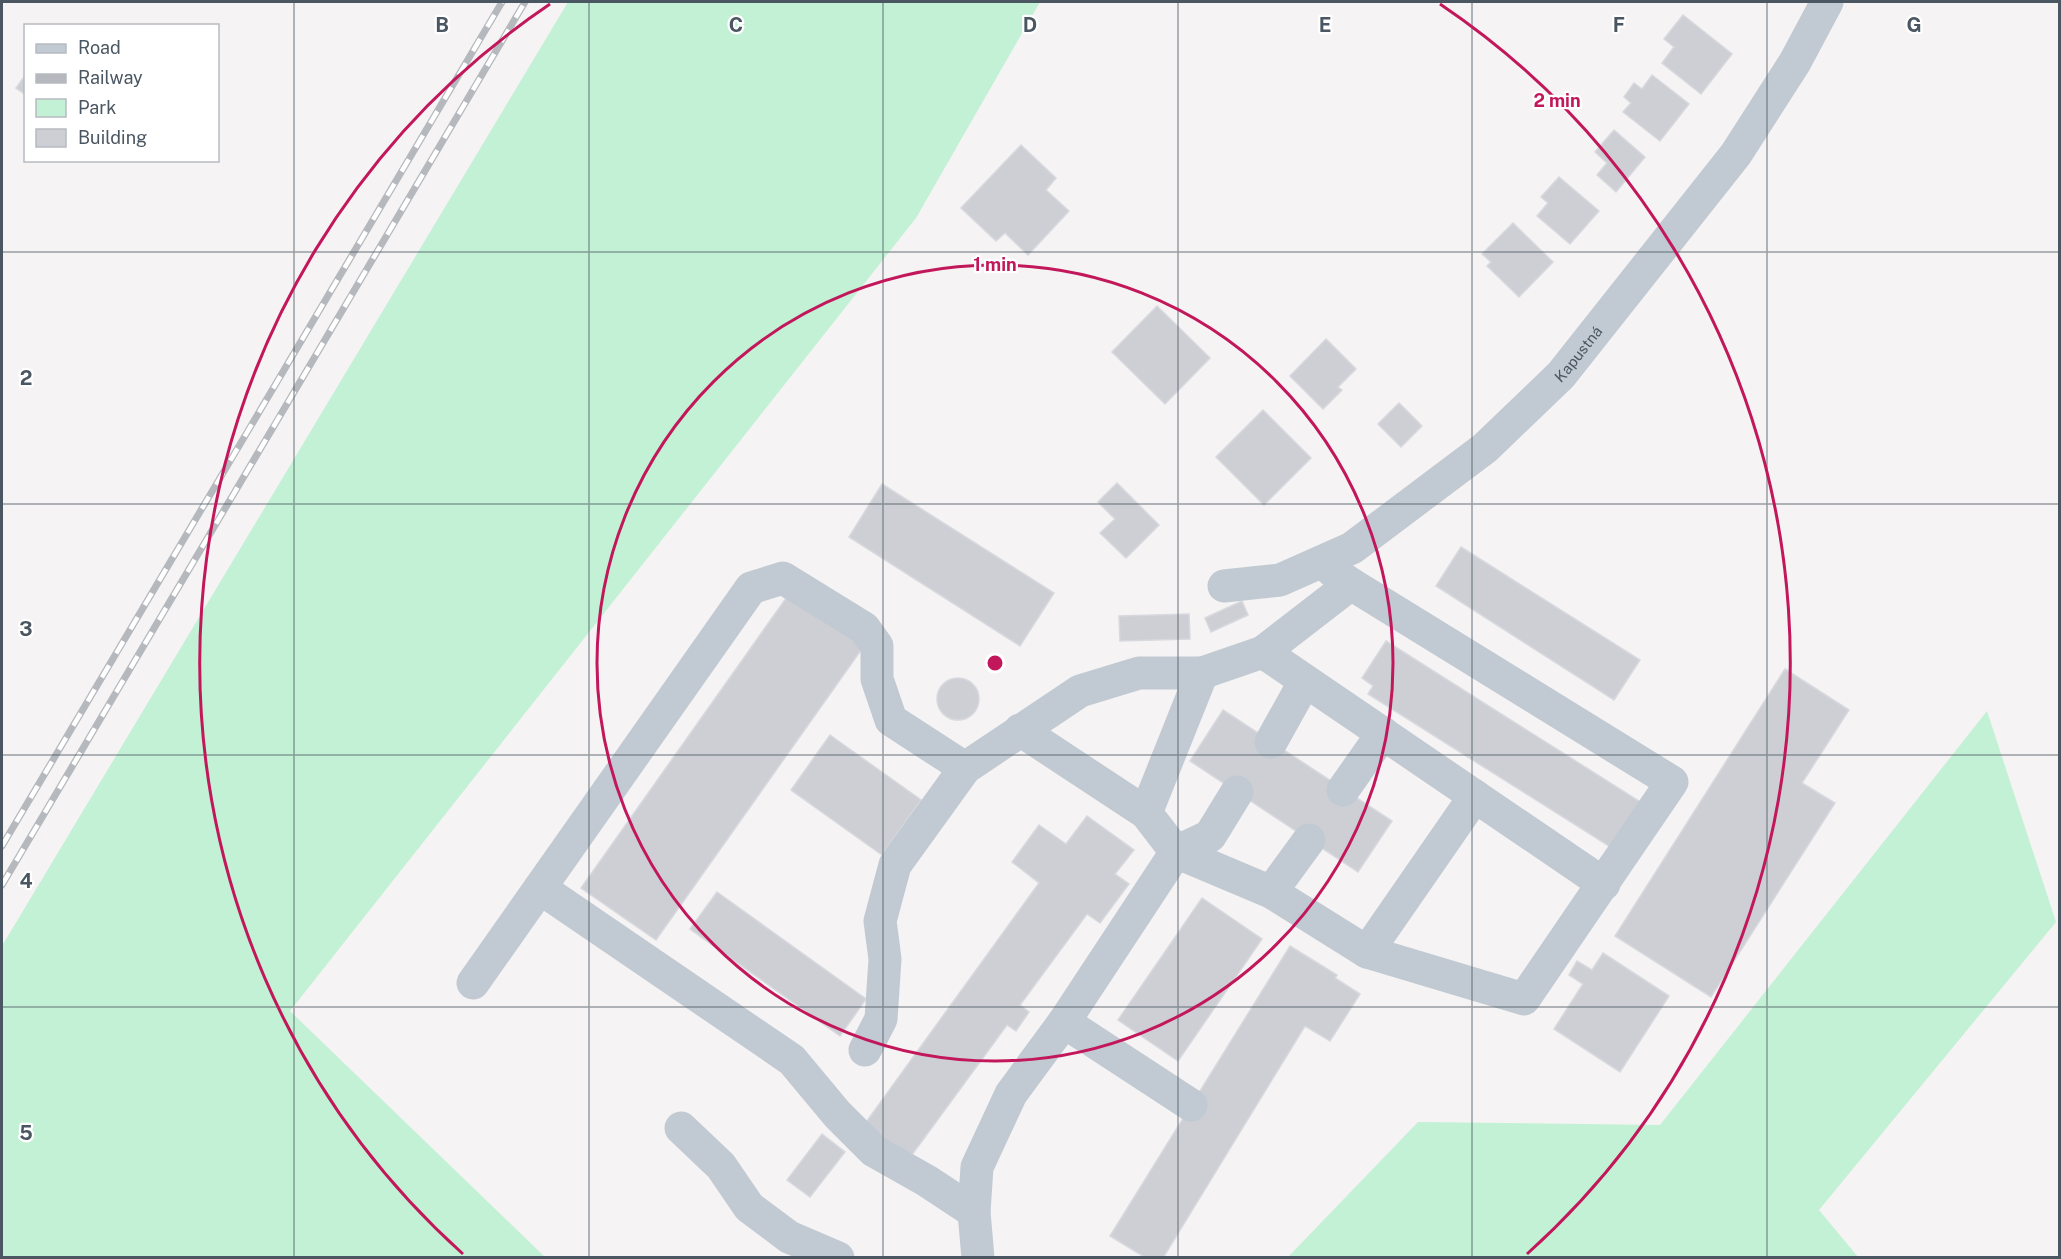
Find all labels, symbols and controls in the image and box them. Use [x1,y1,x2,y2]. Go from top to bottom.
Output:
text: B [435,13,449,37]
text: C [729,13,743,37]
text: D [1023,13,1037,37]
text: E [1319,13,1331,37]
text: F [1613,13,1625,37]
text: G [1906,13,1922,37]
legend [24,24,219,162]
text: Road [78,37,121,58]
text: Railway [78,67,143,88]
text: 2 min [1533,90,1581,111]
text: Park [78,97,116,118]
text: Building [78,127,147,148]
text: 1 min [973,254,1017,275]
street label: Kapustná [1551,323,1605,385]
text: 2 [20,366,32,390]
text: 3 [19,617,33,641]
centre of rings [985,653,1005,673]
text: 4 [19,869,33,893]
text: 5 [19,1121,33,1145]

